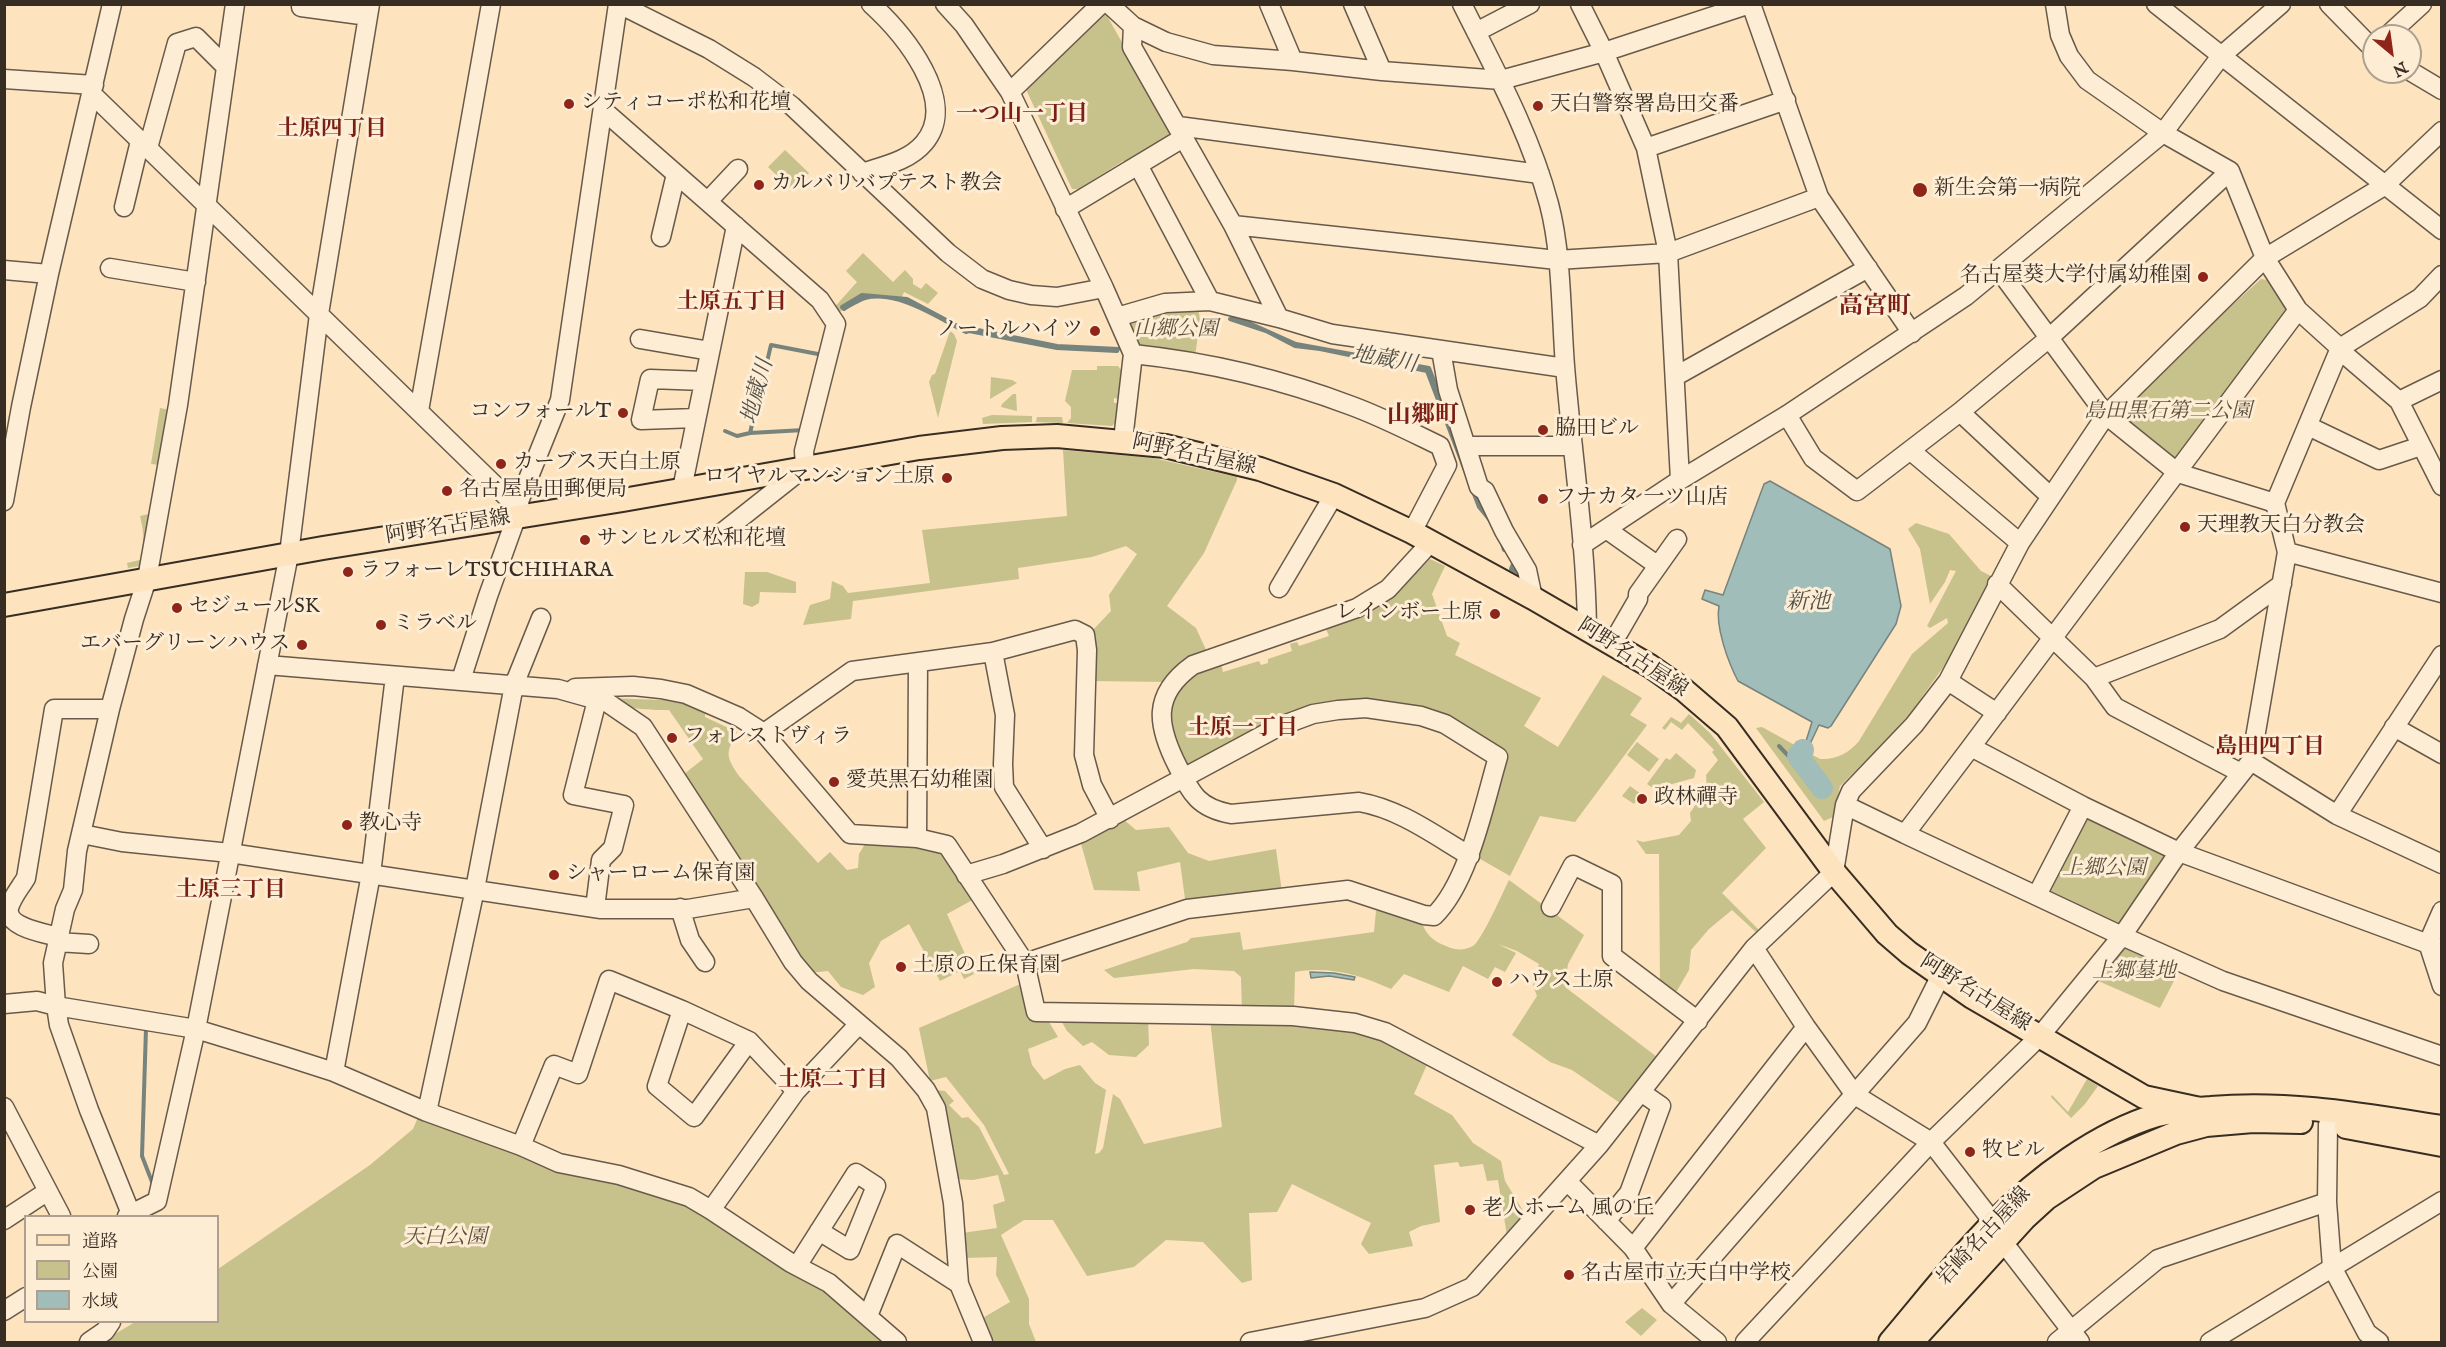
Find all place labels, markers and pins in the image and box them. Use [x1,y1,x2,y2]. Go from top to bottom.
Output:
place label: シティコーポ松和花壇 [581,91,791,117]
place label: 天白警察署島田交番 [1550,93,1739,119]
marker: シティコーポ松和花壇 [562,97,576,111]
marker: 天白警察署島田交番 [1531,99,1545,113]
place label: カルバリバプテスト教会 [771,172,1002,198]
place label: 新生会第一病院 [1934,177,2081,203]
marker: カルバリバプテスト教会 [752,178,766,192]
marker: 新生会第一病院 [1911,181,1929,199]
place label: 名古屋葵大学付属幼稚園 [1960,264,2191,290]
marker: 名古屋葵大学付属幼稚園 [2196,270,2210,284]
place label: ノートルハイツ [937,318,1083,344]
marker: ノートルハイツ [1088,324,1102,338]
place label: コンフォールT [470,400,611,426]
marker: コンフォールT [616,406,630,420]
place label: 脇田ビル [1555,417,1639,443]
marker: 脇田ビル [1536,423,1550,437]
place label: カーブス天白土原 [513,451,681,477]
marker: カーブス天白土原 [494,457,508,471]
place label: ロイヤルマンション土原 [704,465,935,491]
marker: ロイヤルマンション土原 [940,471,954,485]
place label: 名古屋島田郵便局 [459,478,627,504]
marker: 名古屋島田郵便局 [440,484,454,498]
place label: フナカタ 一ツ山店 [1555,486,1728,512]
marker: フナカタ 一ツ山店 [1536,492,1550,506]
place label: 天理教天白分教会 [2197,514,2365,540]
marker: 天理教天白分教会 [2178,520,2192,534]
place label: サンヒルズ松和花壇 [597,527,786,553]
marker: サンヒルズ松和花壇 [578,533,592,547]
place label: ラフォーレTSUCHIHARA [360,559,613,585]
marker: ラフォーレTSUCHIHARA [341,565,355,579]
place label: セジュールSK [189,595,320,621]
marker: セジュールSK [170,601,184,615]
place label: レインボー土原 [1336,601,1483,627]
marker: レインボー土原 [1488,607,1502,621]
place label: ミラベル [393,612,477,638]
marker: ミラベル [374,618,388,632]
place label: エバーグリーンハウス [80,632,290,658]
marker: エバーグリーンハウス [295,638,309,652]
place label: フォレストヴィラ [684,725,852,751]
marker: フォレストヴィラ [665,731,679,745]
place label: 愛英黒石幼稚園 [846,769,993,795]
marker: 愛英黒石幼稚園 [827,775,841,789]
place label: 政林禪寺 [1654,786,1738,812]
marker: 政林禪寺 [1635,792,1649,806]
place label: 教心寺 [359,812,422,838]
marker: 教心寺 [340,818,354,832]
place label: シャーローム保育園 [566,862,755,888]
marker: シャーローム保育園 [547,868,561,882]
place label: 土原の丘保育園 [913,954,1060,980]
marker: 土原の丘保育園 [894,960,908,974]
place label: ハウス土原 [1509,969,1614,995]
marker: ハウス土原 [1490,975,1504,989]
place label: 牧ビル [1982,1139,2045,1165]
marker: 牧ビル [1963,1145,1977,1159]
place label: 老人ホーム 風の丘 [1482,1197,1655,1223]
marker: 老人ホーム 風の丘 [1463,1203,1477,1217]
place label: 名古屋市立天白中学校 [1581,1262,1791,1288]
marker: 名古屋市立天白中学校 [1562,1268,1576,1282]

